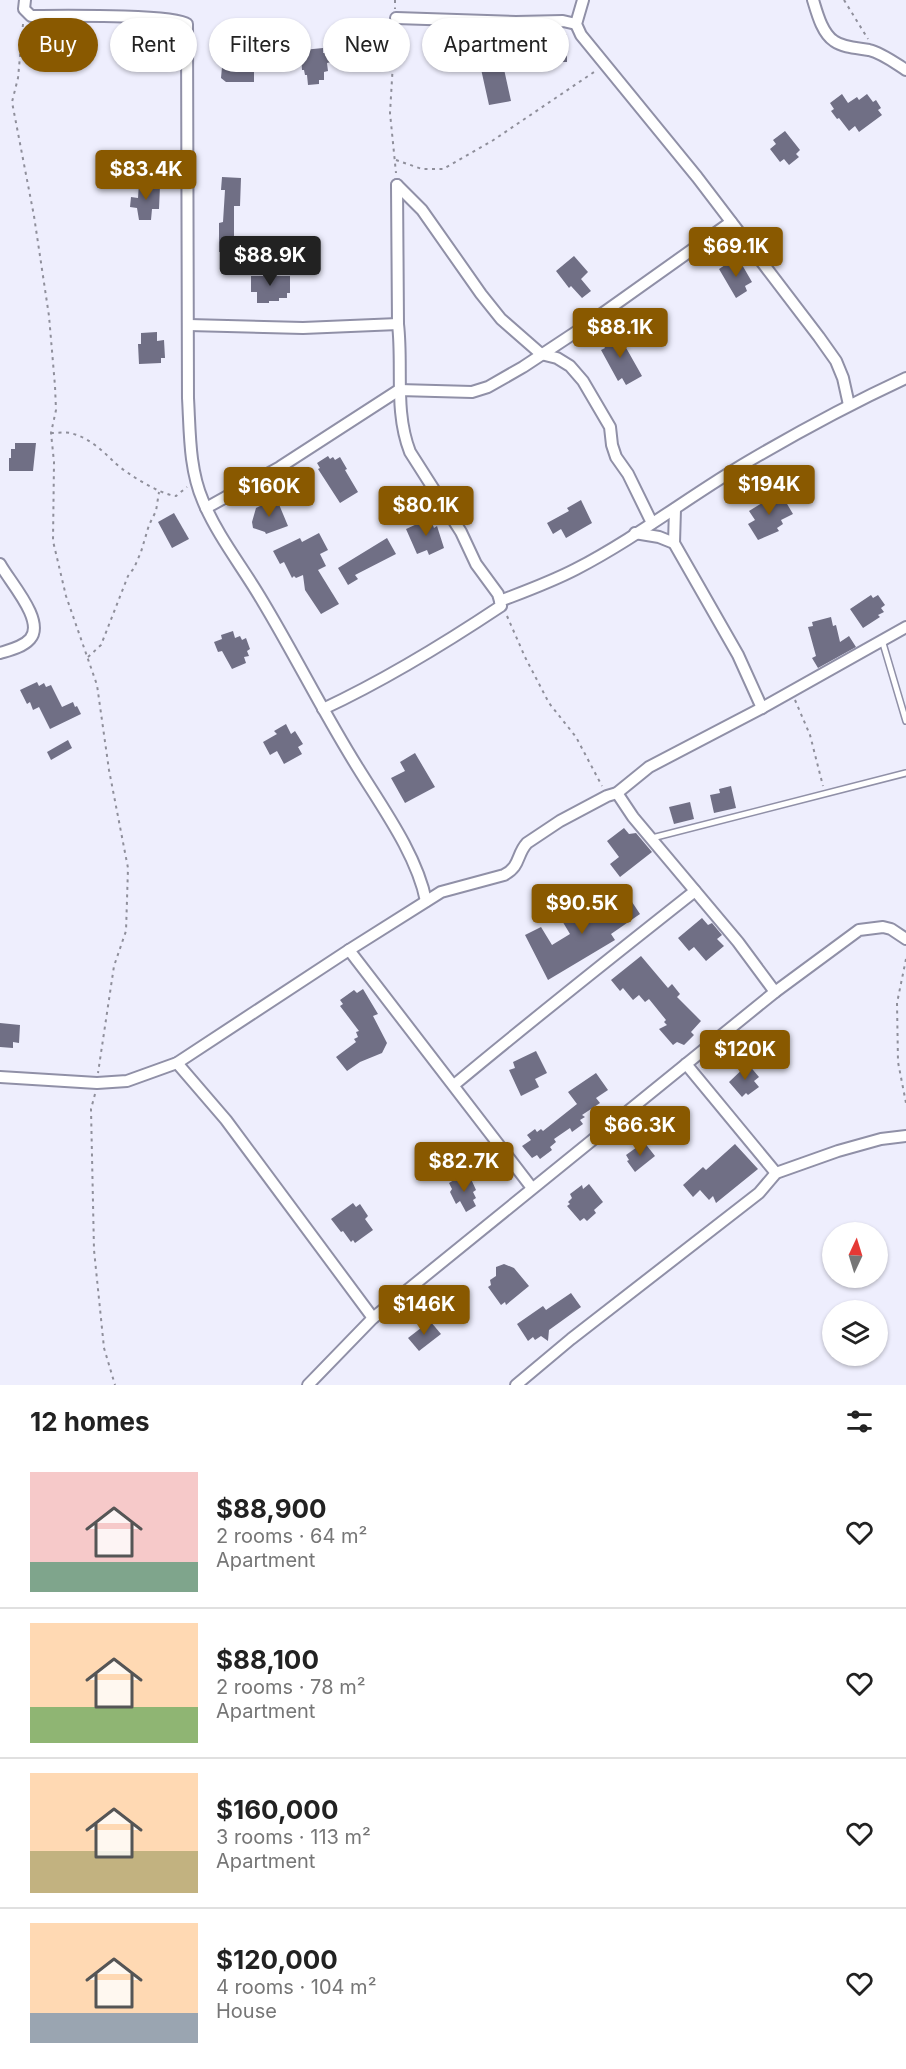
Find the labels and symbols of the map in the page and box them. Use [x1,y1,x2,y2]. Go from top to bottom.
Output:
pin: $83.4K [97,150,195,201]
pin: $69.1K [687,227,785,278]
pin: $88.9K [221,236,319,287]
pin: $88.1K [571,308,669,359]
pin: $194K [727,465,811,516]
pin: $160K [227,467,311,518]
pin: $80.1K [377,486,475,537]
pin: $90.5K [533,884,631,935]
pin: $120K [703,1030,787,1081]
pin: $66.3K [591,1106,689,1157]
pin: $82.7K [415,1142,513,1193]
north arrow [822,1222,888,1288]
pin: $146K [382,1285,466,1336]

